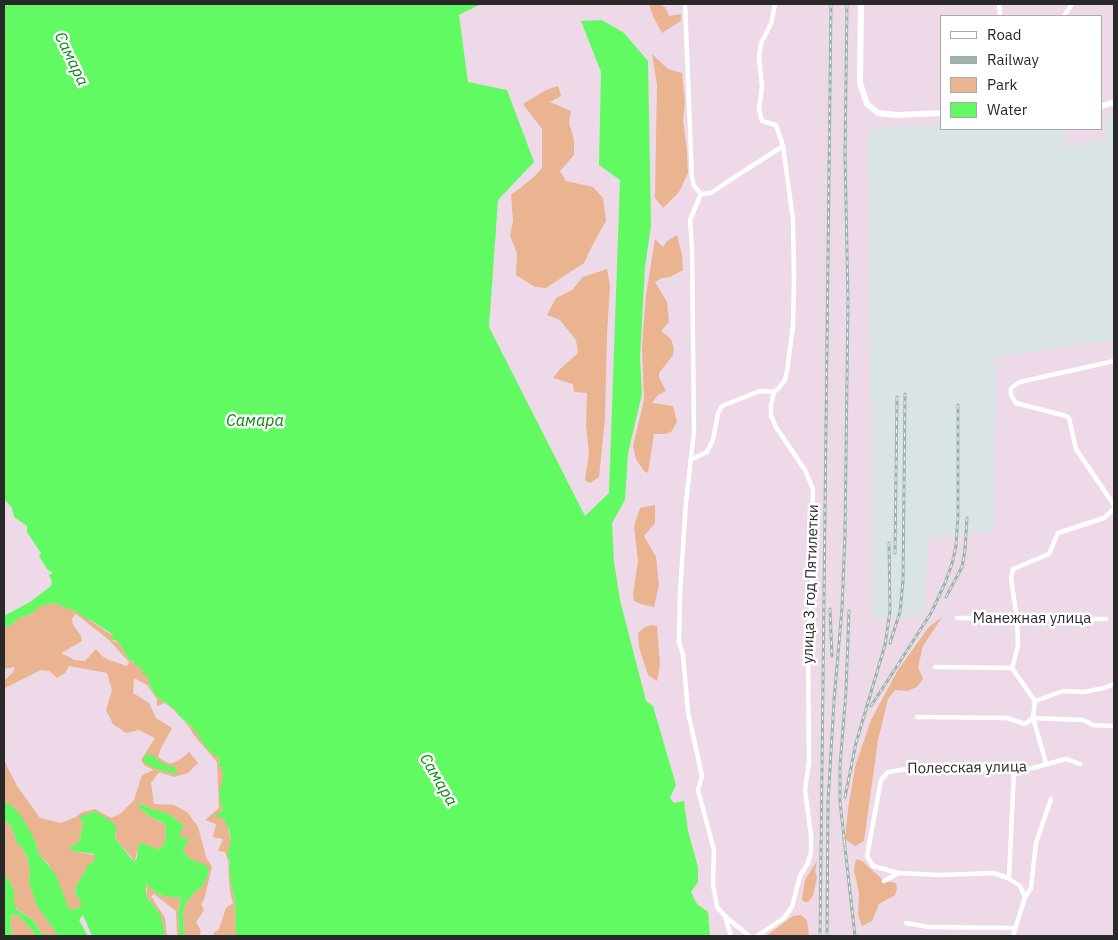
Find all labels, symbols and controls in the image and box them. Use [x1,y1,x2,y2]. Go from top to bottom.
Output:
legend [940,15,1103,130]
text: Road [987,25,1022,44]
water label: Самара [50,29,92,89]
text: Railway [987,50,1039,69]
text: Park [987,75,1017,94]
text: Water [987,100,1027,119]
water label: Самара [226,411,284,431]
street label: улица 3 год Пятилетки [799,504,823,664]
street label: Манежная улица [973,610,1091,628]
water label: Самара [415,750,461,810]
street label: Полесская улица [907,758,1027,778]

